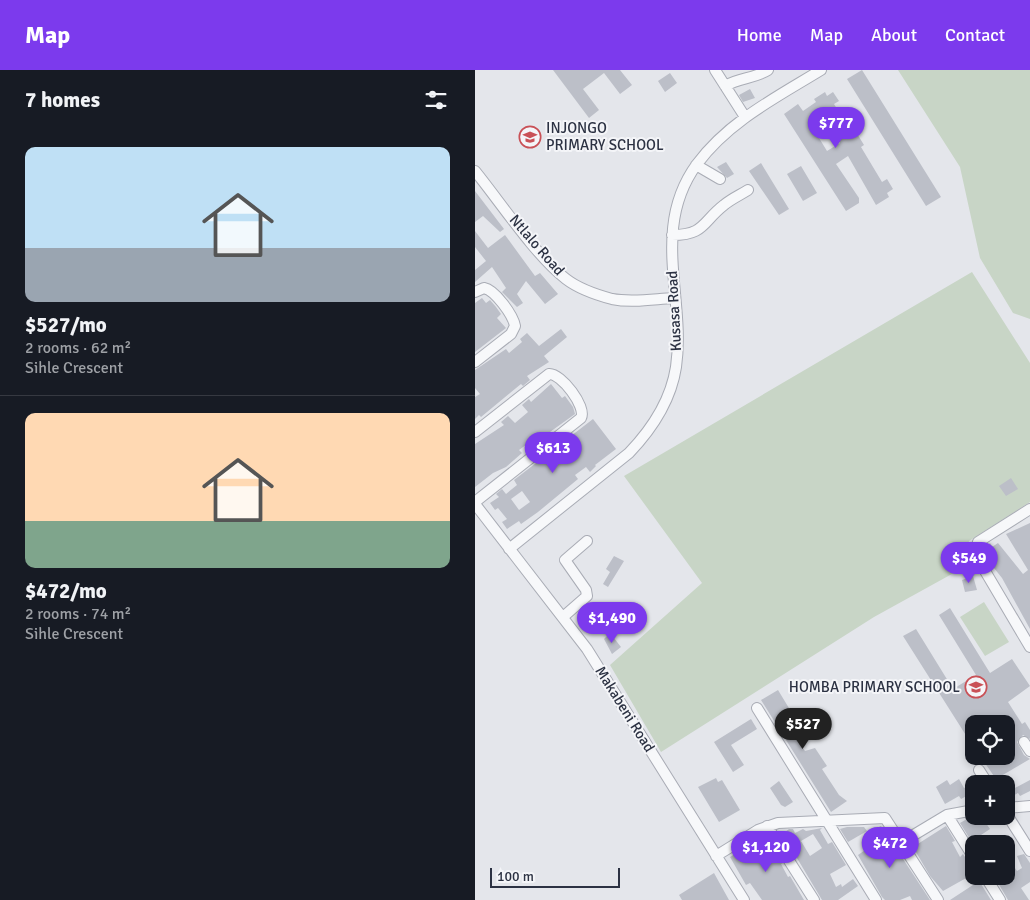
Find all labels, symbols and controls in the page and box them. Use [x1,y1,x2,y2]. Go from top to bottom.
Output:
text: Map [25,20,70,50]
text: Home [737,24,782,46]
text: Map [810,24,843,46]
text: About [871,24,917,46]
text: Contact [945,24,1005,46]
icon: filters [422,86,450,114]
text: 7 homes [25,87,100,113]
pin: $777 [806,106,866,149]
text: $777 [819,113,853,133]
place label: INJONGO PRIMARY SCHOOL [546,119,664,154]
school or university icon: INJONGO PRIMARY SCHOOL [518,125,542,149]
icon: home [193,180,283,270]
street label: Ntlalo Road [506,211,568,279]
street label: Kusasa Road [663,270,685,352]
text: $527/mo [25,312,107,338]
text: 2 rooms · 62 m² [25,338,131,358]
text: Sihle Crescent [25,358,123,378]
pin: $613 [523,432,583,474]
text: $613 [536,438,570,458]
icon: home [193,445,283,535]
pin: $549 [939,542,999,584]
text: $549 [952,548,986,568]
text: $472/mo [25,578,107,604]
pin: $1,490 [571,602,653,644]
text: 2 rooms · 74 m² [25,604,131,624]
text: $1,490 [588,608,636,628]
text: Sihle Crescent [25,624,123,644]
street label: Makabeni Road [591,663,659,755]
school or university icon: HOMBA PRIMARY SCHOOL [964,675,988,699]
place label: HOMBA PRIMARY SCHOOL [789,678,960,696]
pin: $527 [773,708,833,750]
text: $527 [786,714,820,734]
map controls [965,715,1015,885]
button: locate [965,715,1015,765]
button: + [965,775,1015,825]
pin: $472 [860,826,920,869]
pin: $1,120 [725,830,807,873]
text: $472 [873,833,907,853]
button: − [965,835,1015,885]
text: $1,120 [742,837,790,857]
scale bar [490,865,620,888]
text: 100 m [497,868,534,885]

